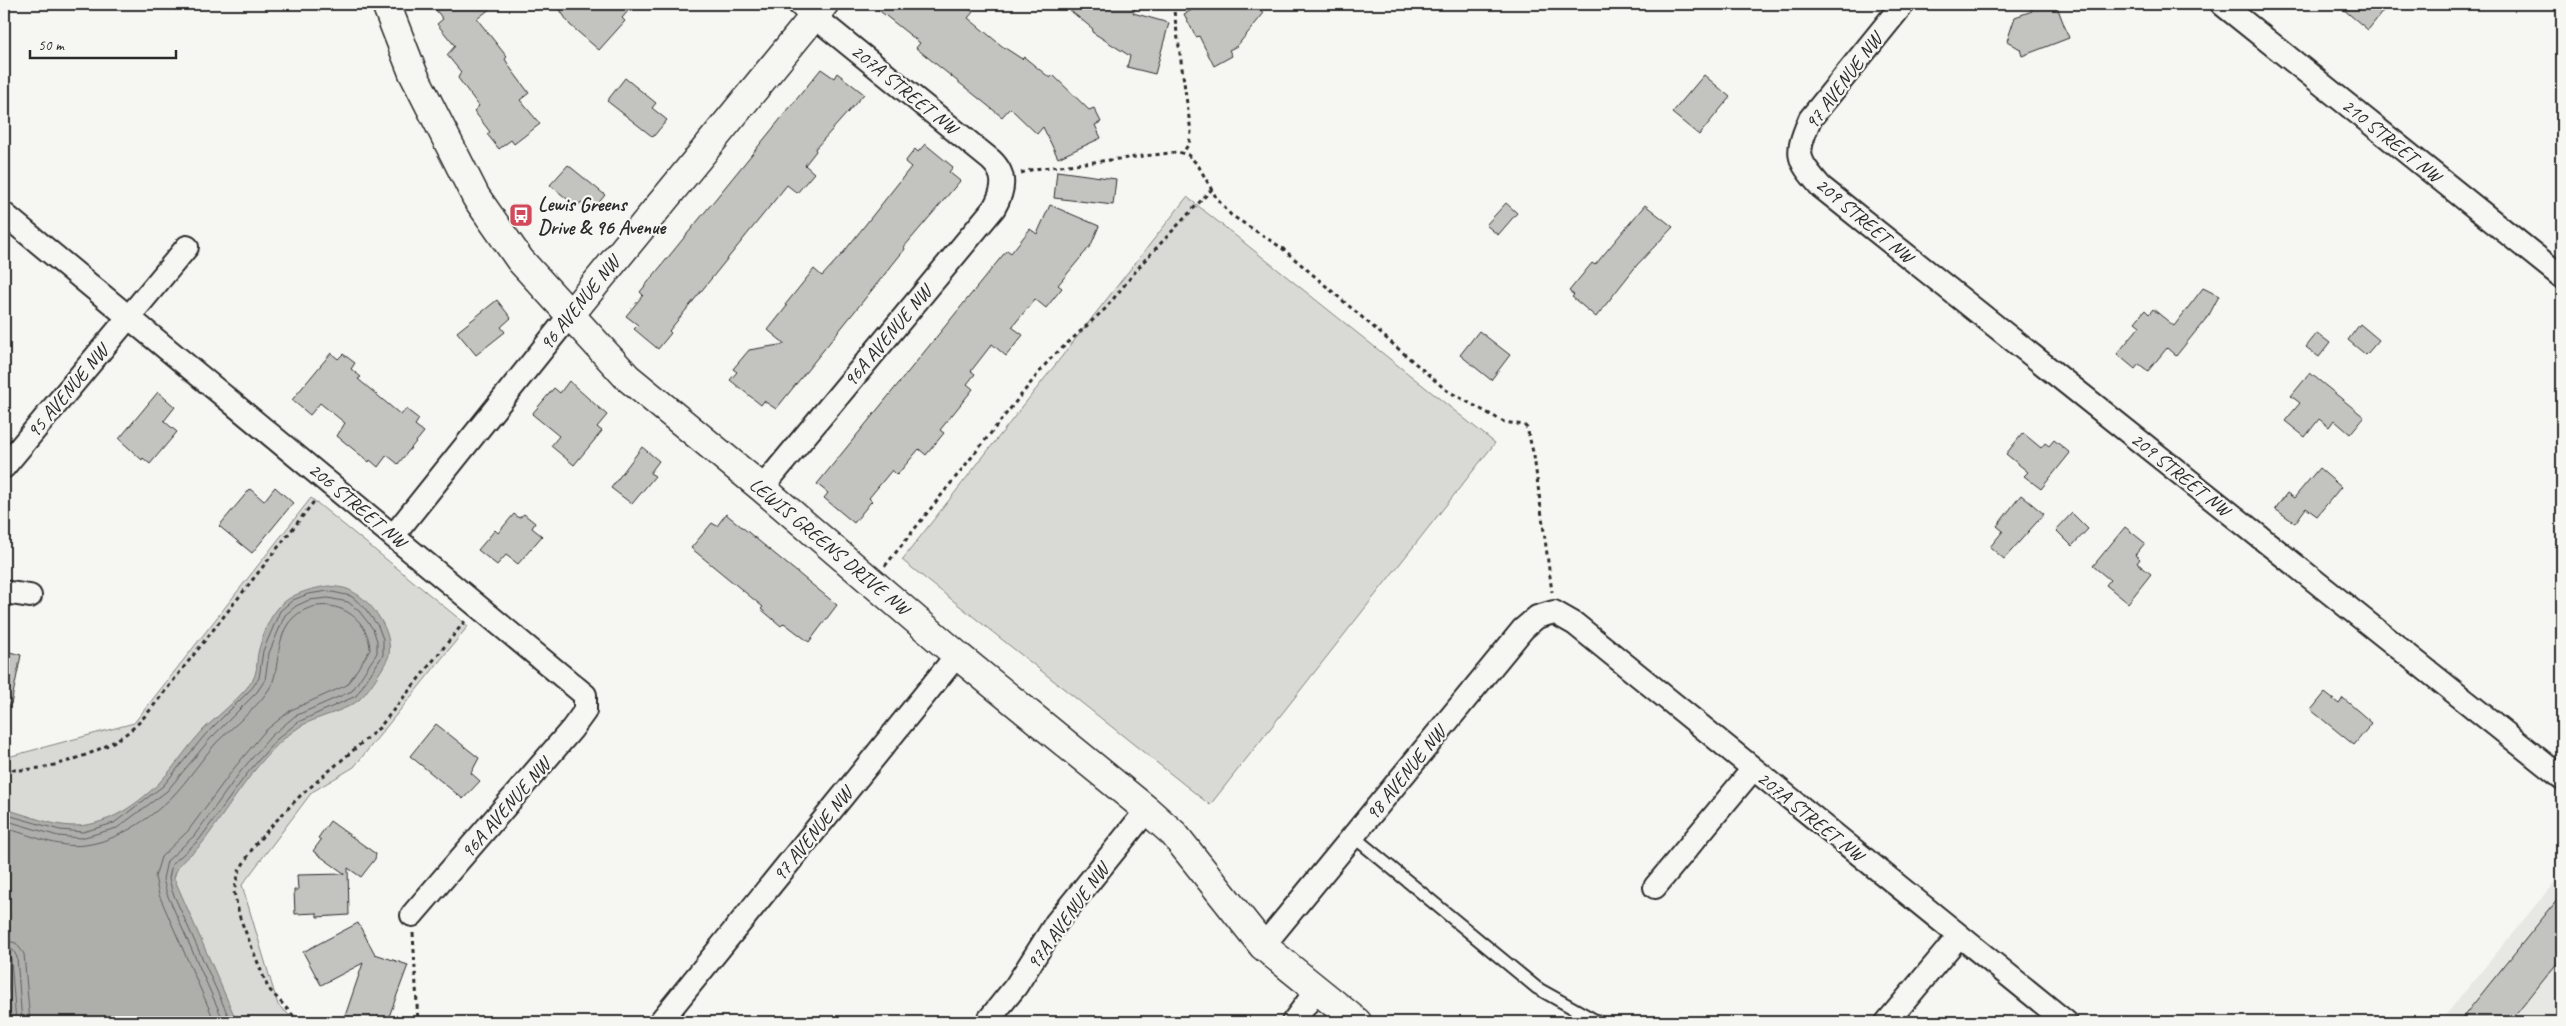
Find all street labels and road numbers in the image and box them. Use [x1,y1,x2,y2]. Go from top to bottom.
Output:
street label: 97 AVENUE NW [1799,25,1890,134]
street label: 207A STREET NW [846,39,965,142]
street label: 210 STREET NW [2337,93,2449,190]
street label: 209 STREET NW [1810,172,1921,270]
street label: 96 AVENUE NW [534,248,627,356]
street label: 96A AVENUE NW [838,278,939,392]
street label: 95 AVENUE NW [21,337,116,443]
street label: 209 STREET NW [2126,427,2238,524]
street label: 206 STREET NW [303,457,414,555]
street label: LEWIS GREENS DRIVE NW [744,472,917,622]
street label: 98 AVENUE NW [1360,718,1453,826]
street label: 96A AVENUE NW [455,750,558,864]
street label: 207A STREET NW [1752,766,1871,869]
street label: 97 AVENUE NW [767,779,860,887]
street label: 97A AVENUE NW [1021,855,1116,974]

